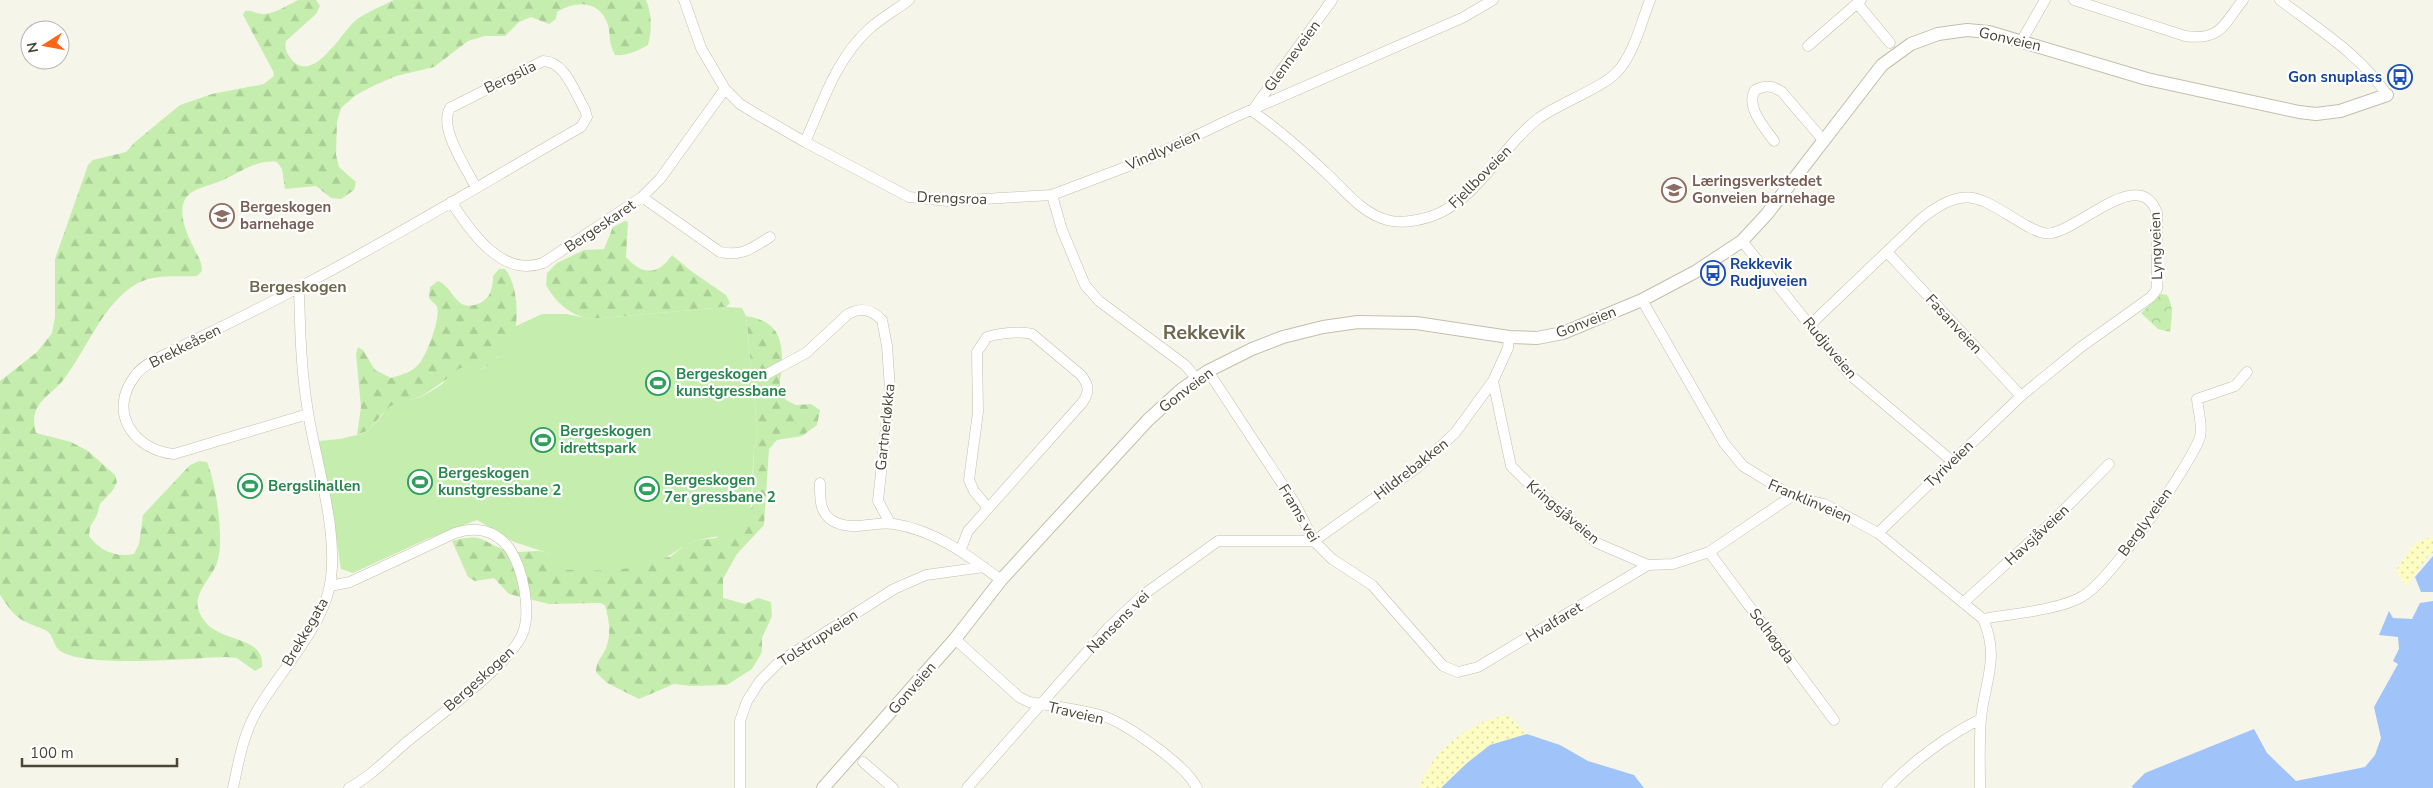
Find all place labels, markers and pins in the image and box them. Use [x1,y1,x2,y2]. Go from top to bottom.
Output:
bus stop icon: Gon snuplass [2387,64,2413,90]
place label: Gon snuplass [2288,67,2382,87]
place label: Læringsverkstedet Gonveien barnehage [1692,171,1835,208]
school or university icon: Læringsverkstedet Gonveien barnehage [1661,177,1687,203]
place label: Bergeskogen barnehage [240,197,331,234]
school or university icon: Bergeskogen barnehage [209,203,235,229]
place label: Rekkevik Rudjuveien [1730,254,1807,291]
bus stop icon: Rekkevik Rudjuveien [1700,260,1726,286]
place label: Bergeskogen kunstgressbane [676,364,786,401]
sports icon: Bergeskogen kunstgressbane [645,370,671,396]
place label: Bergeskogen idrettspark [560,421,651,458]
sports icon: Bergeskogen idrettspark [530,427,556,453]
place label: Bergeskogen kunstgressbane 2 [438,463,561,500]
sports icon: Bergeskogen kunstgressbane 2 [407,469,433,495]
place label: Bergeskogen 7er gressbane 2 [664,470,776,507]
sports icon: Bergslihallen [237,473,263,499]
place label: Bergslihallen [268,476,361,496]
sports icon: Bergeskogen 7er gressbane 2 [634,476,660,502]

